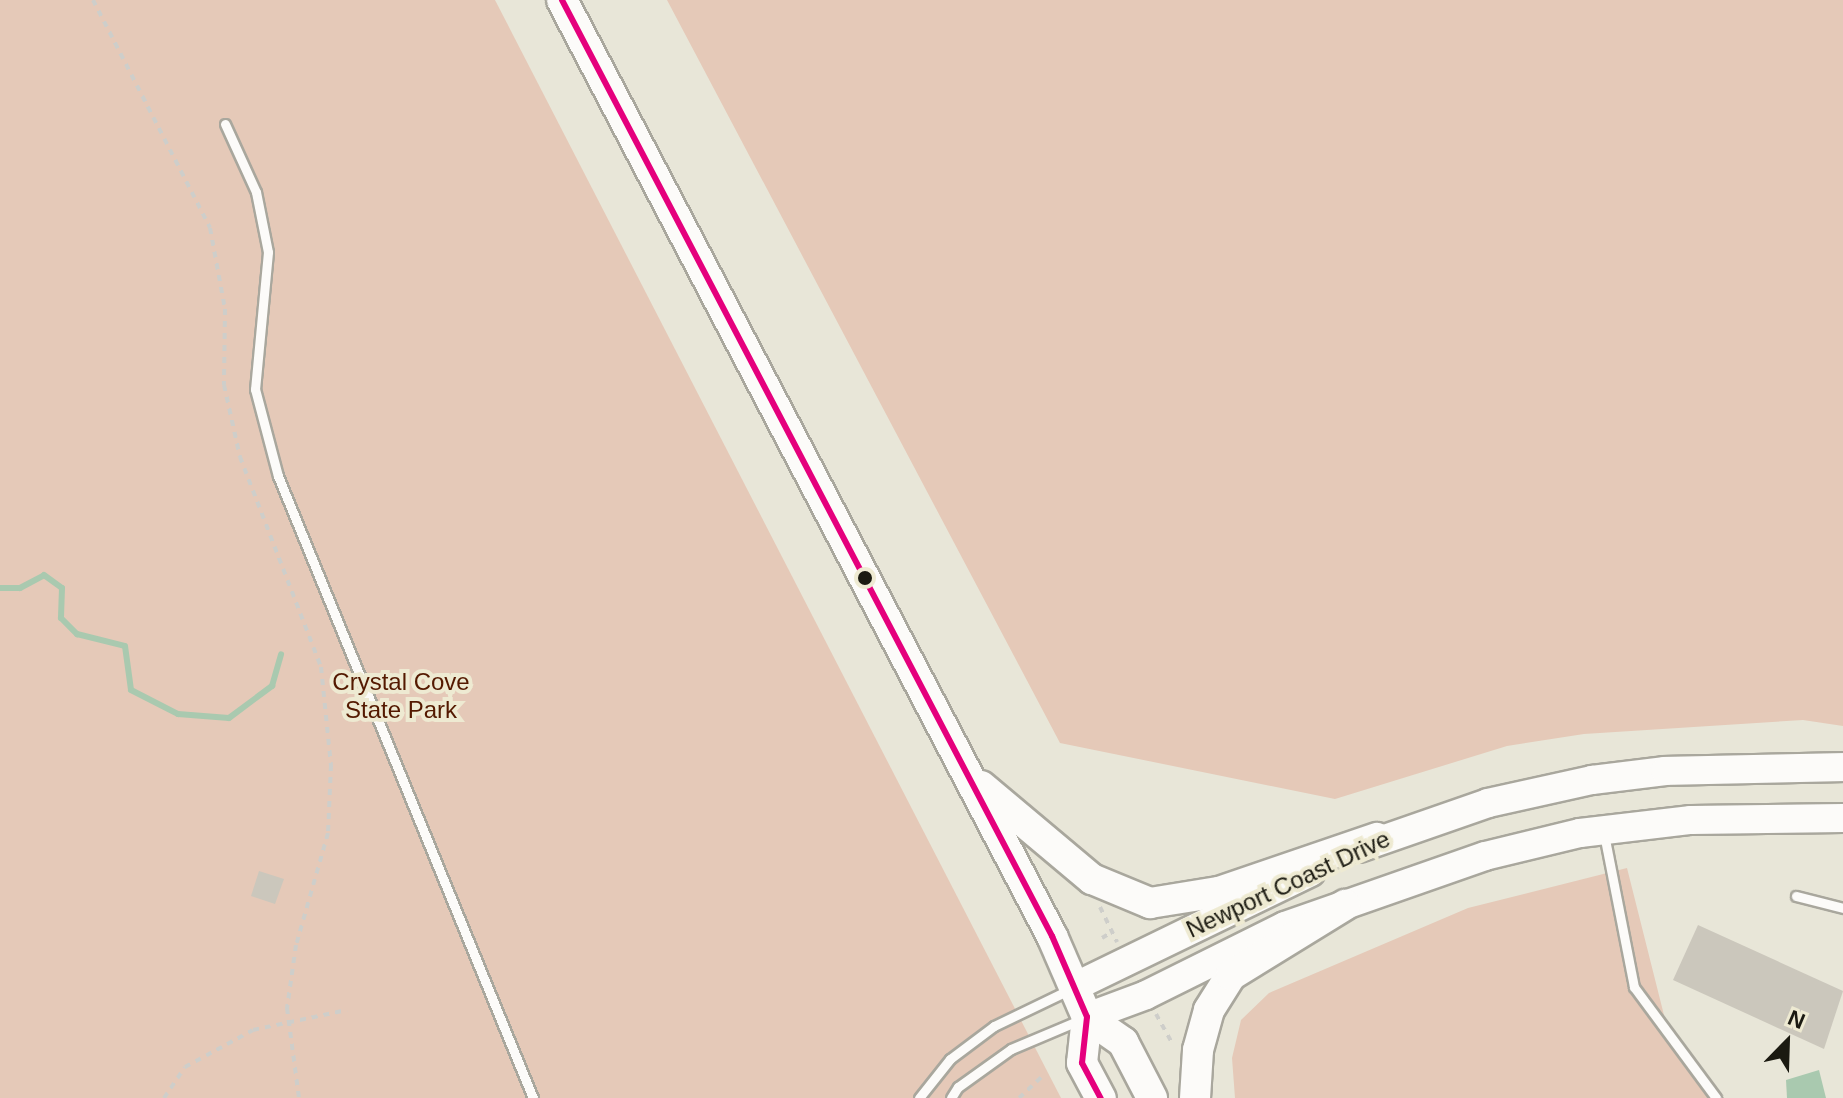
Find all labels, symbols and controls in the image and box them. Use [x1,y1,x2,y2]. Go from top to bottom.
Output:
unlabelled marker [857,570,873,586]
park label: Crystal Cove State Park [332,668,470,724]
street label: Newport Coast Drive [1182,824,1394,944]
north arrow [1747,1002,1827,1082]
text: N [1784,1005,1809,1034]

